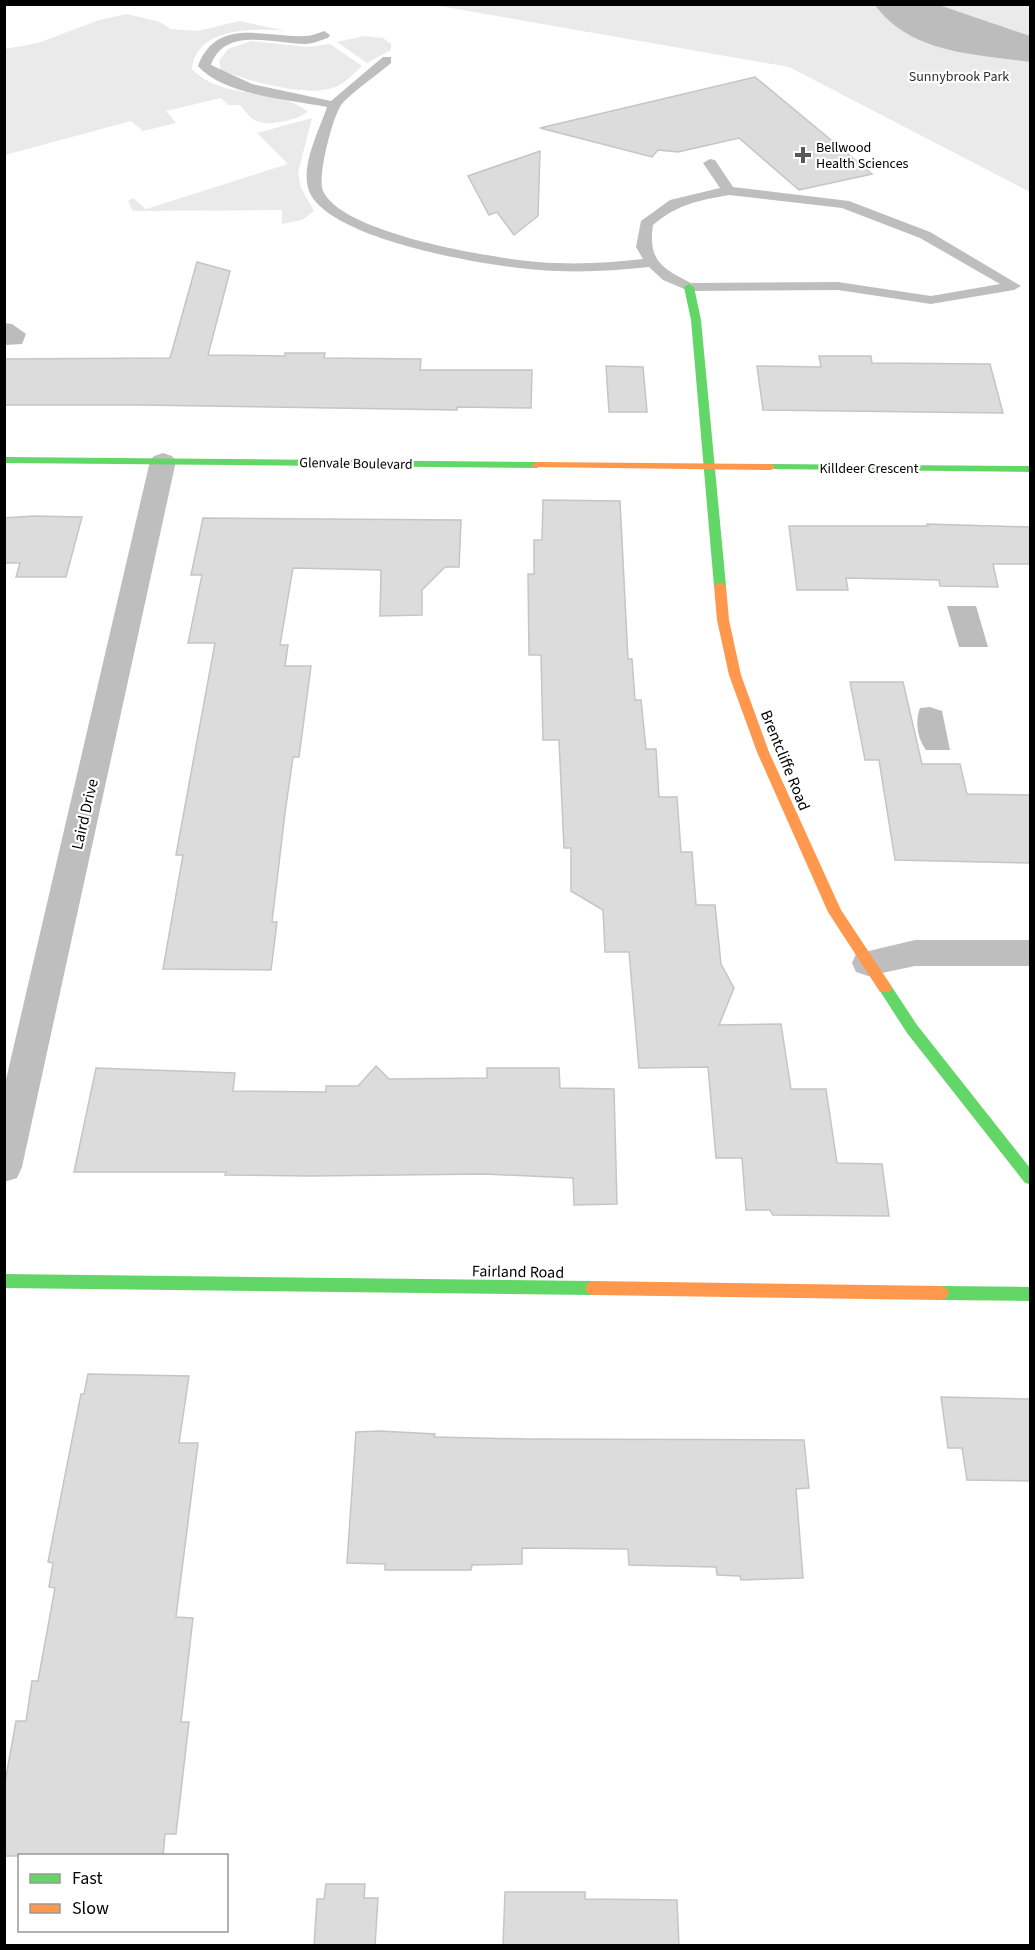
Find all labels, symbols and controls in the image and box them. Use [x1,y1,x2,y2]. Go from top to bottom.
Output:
park label: Sunnybrook Park [909,67,1009,87]
place label: Bellwood Health Sciences [816,138,909,174]
marker: Bellwood Health Sciences [794,146,812,164]
street label: Glenvale Boulevard [299,453,413,475]
street label: Killdeer Crescent [820,459,919,479]
street label: Brentcliffe Road [755,707,815,814]
street label: Laird Drive [66,777,104,852]
street label: Fairland Road [472,1260,564,1284]
legend [18,1854,228,1932]
text: Fast [72,1866,103,1891]
text: Slow [72,1896,109,1921]

